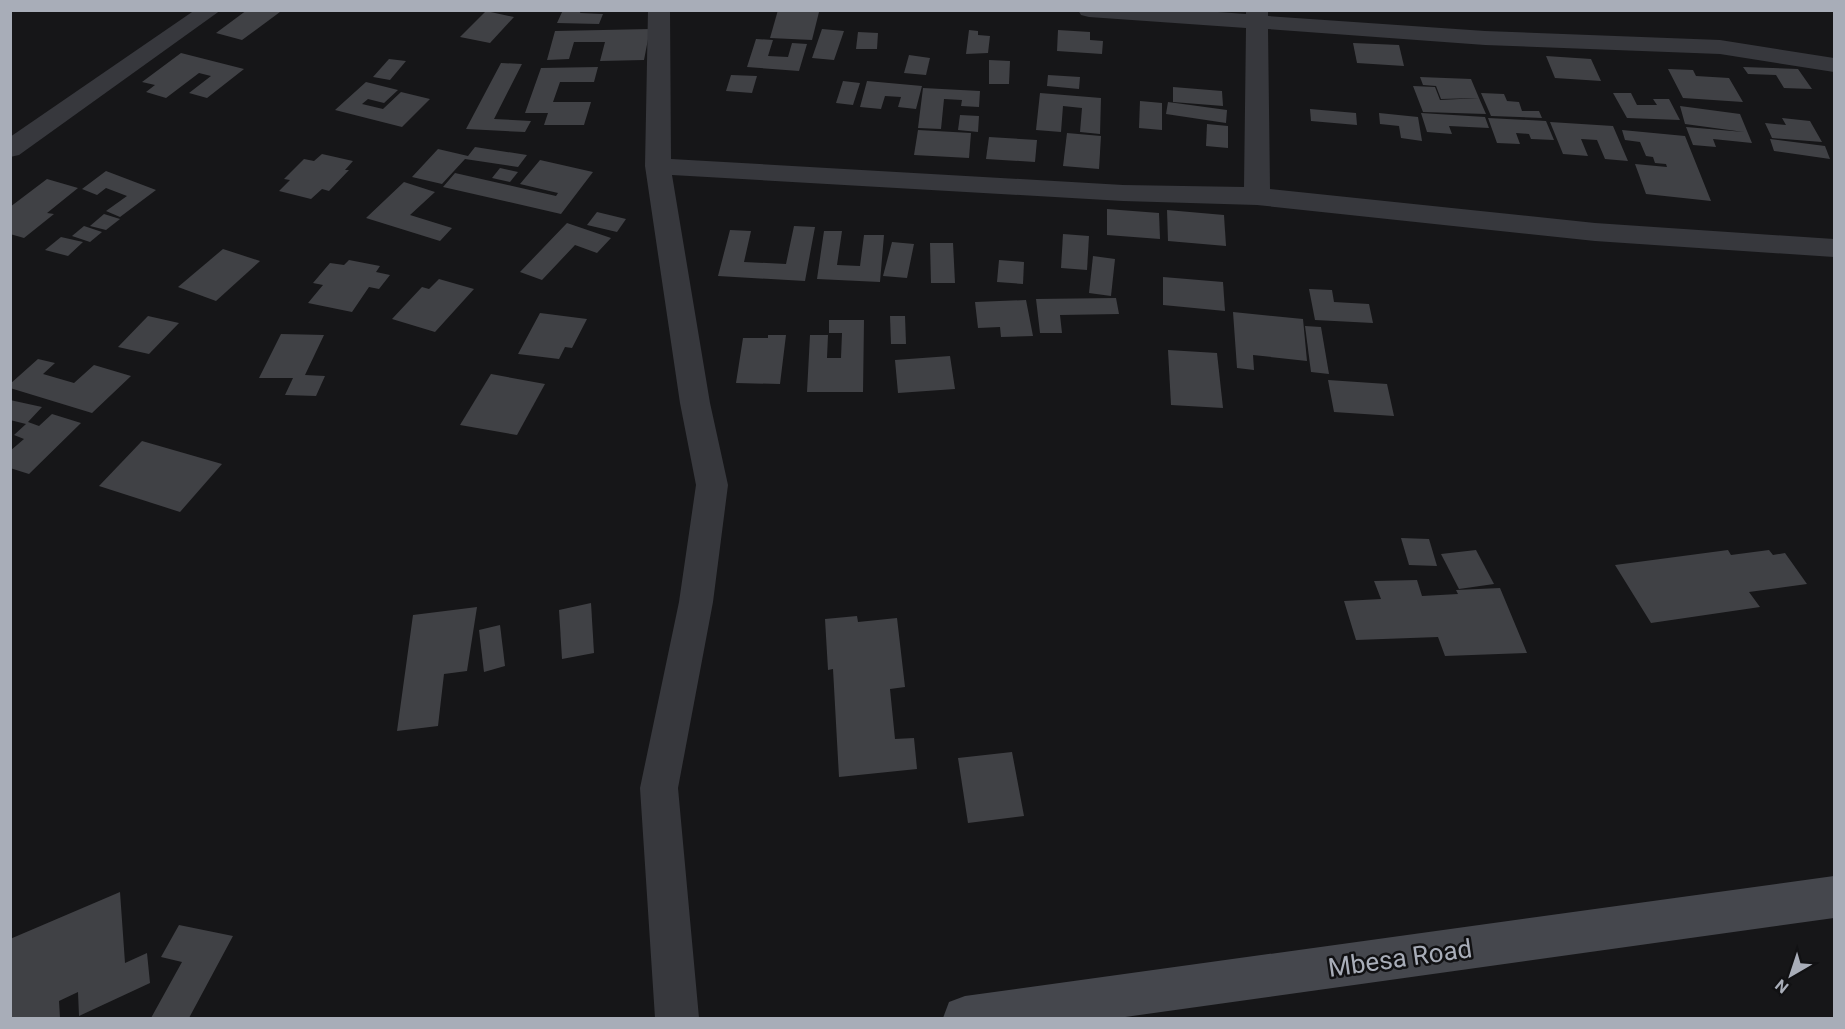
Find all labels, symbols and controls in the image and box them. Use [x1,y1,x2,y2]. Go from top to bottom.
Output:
street label: Mbesa Road [1326,933,1474,983]
north arrow [1761,945,1821,1005]
text: N [1772,975,1792,997]

